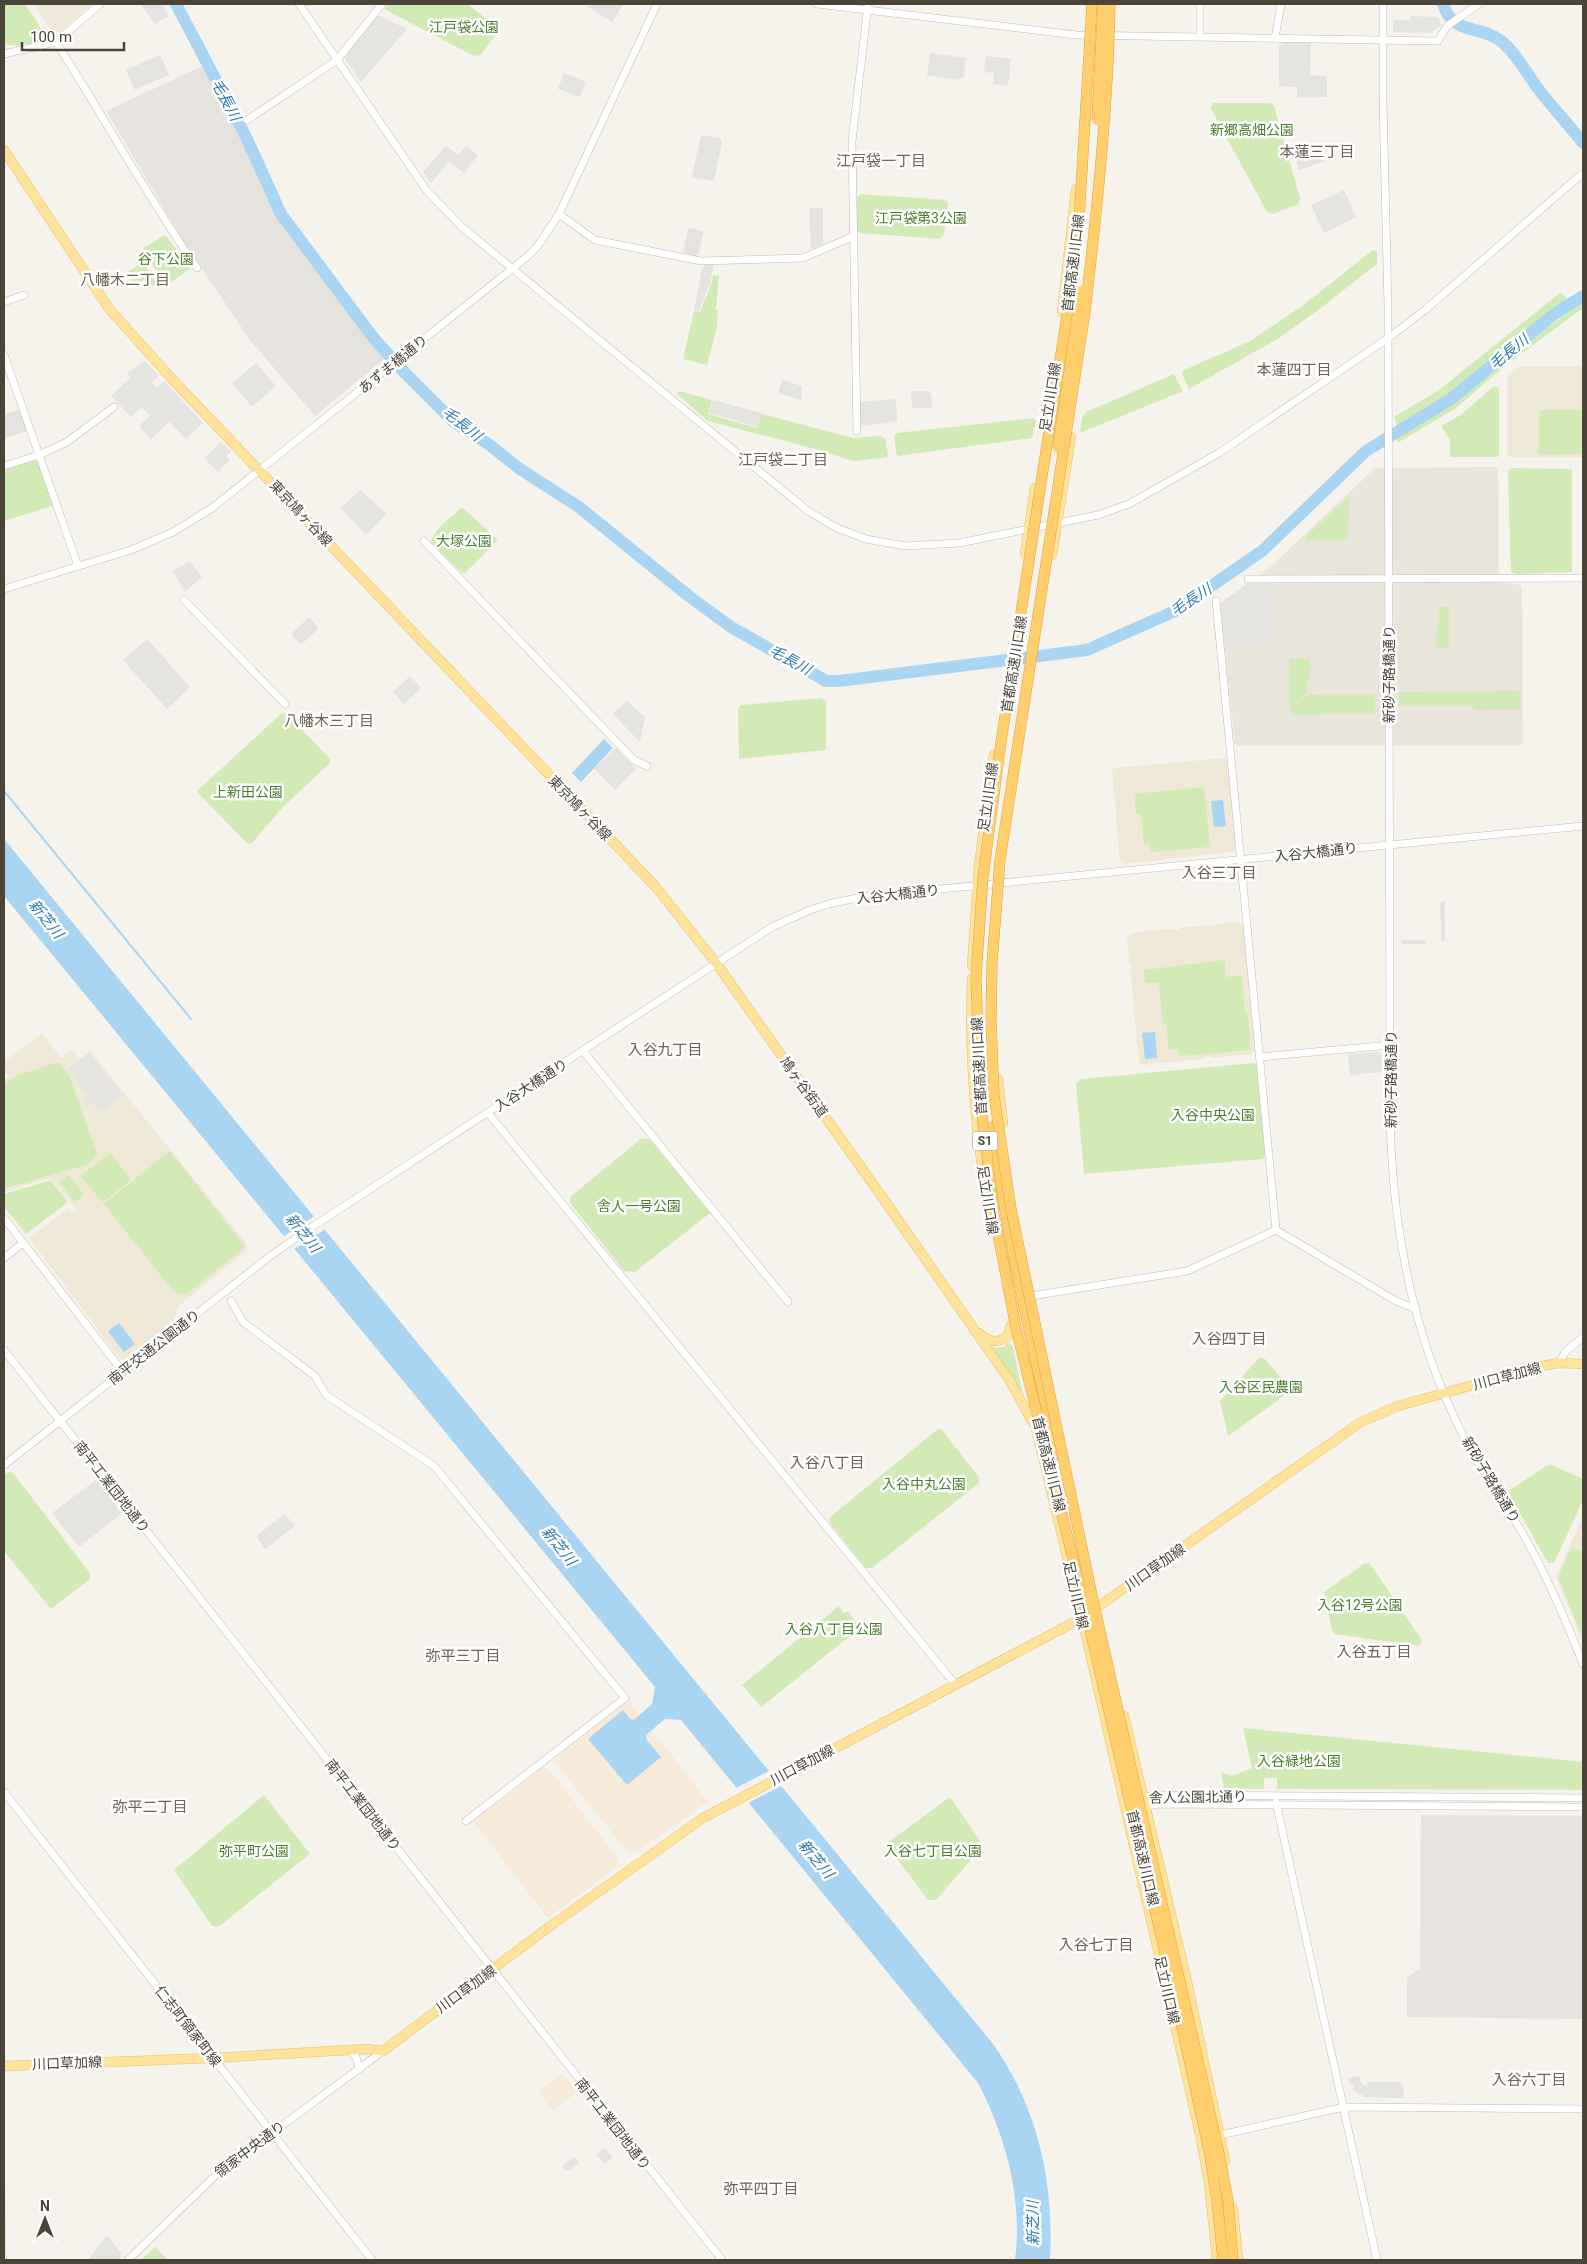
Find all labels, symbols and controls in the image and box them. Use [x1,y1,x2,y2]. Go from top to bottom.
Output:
park label: 江戸袋公園 [429,19,499,35]
scale bar [22,20,125,52]
text: 100 m [30,28,72,46]
water label: 毛長川 [207,76,245,126]
park label: 新郷高畑公園 [1210,122,1294,138]
district label: 本蓮三丁目 [1279,143,1355,161]
district label: 江戸袋一丁目 [836,152,926,170]
park label: 江戸袋第3公園 [875,210,967,226]
street label: 首都高速川口線 [1059,213,1087,313]
park label: 谷下公園 [138,251,194,267]
district label: 八幡木二丁目 [80,271,170,289]
water label: 毛長川 [1486,330,1534,373]
street label: あずま橋通り [355,331,431,397]
street label: 足立川口線 [1037,361,1063,433]
district label: 本蓮四丁目 [1256,361,1332,379]
water label: 毛長川 [439,403,487,446]
district label: 江戸袋二丁目 [738,451,828,469]
street label: 東京鳩ヶ谷線 [267,477,335,549]
park label: 大塚公園 [436,533,492,549]
water label: 毛長川 [1167,579,1216,620]
street label: 首都高速川口線 [998,614,1030,714]
street label: 新砂子路橋通り [1381,625,1397,723]
water label: 毛長川 [766,641,816,680]
district label: 八幡木三丁目 [284,712,374,730]
street label: 足立川口線 [975,761,1001,833]
street label: 東京鳩ヶ谷線 [545,772,615,844]
park label: 上新田公園 [213,784,283,800]
street label: 入谷大橋通り [1273,840,1359,864]
district label: 入谷三丁目 [1181,864,1257,882]
street label: 入谷大橋通り [855,882,941,906]
water label: 新芝川 [25,896,68,944]
street label: 首都高速川口線 [968,1017,990,1115]
street label: 新砂子路橋通り [1383,1030,1399,1128]
district label: 入谷九丁目 [627,1041,703,1059]
street label: 鳩ヶ谷街道 [777,1054,831,1120]
street label: 入谷大橋通り [491,1055,571,1115]
park label: 入谷中央公園 [1171,1107,1255,1123]
road number: S1 [972,1132,998,1150]
street label: 足立川口線 [975,1164,1001,1236]
park label: 舎人一号公園 [597,1198,681,1214]
water label: 新芝川 [282,1210,325,1258]
street label: 南平交通公園通り [105,1306,203,1388]
district label: 入谷四丁目 [1191,1330,1267,1348]
street label: 川口草加線 [1471,1359,1543,1393]
park label: 入谷区民農園 [1219,1379,1303,1395]
street label: 首都高速川口線 [1029,1415,1069,1513]
street label: 新砂子路橋通り [1459,1434,1523,1526]
street label: 南平工業団地通り [71,1438,153,1536]
district label: 入谷八丁目 [789,1454,865,1472]
park label: 入谷中丸公園 [882,1476,966,1492]
water label: 新芝川 [538,1523,581,1571]
street label: 川口草加線 [1122,1540,1188,1594]
street label: 足立川口線 [1060,1559,1092,1631]
park label: 入谷12号公園 [1317,1597,1403,1613]
park label: 入谷八丁目公園 [785,1621,883,1637]
district label: 入谷五丁目 [1336,1643,1412,1661]
district label: 弥平三丁目 [425,1647,501,1665]
street label: 川口草加線 [767,1742,837,1788]
park label: 入谷緑地公園 [1257,1753,1341,1769]
street label: 南平工業団地通り [322,1756,404,1854]
street label: 舎人公園北通り [1149,1788,1247,1806]
district label: 弥平二丁目 [112,1798,188,1816]
street label: 首都高速川口線 [1124,1808,1162,1908]
water label: 新芝川 [795,1836,839,1884]
park label: 弥平町公園 [219,1843,289,1859]
park label: 入谷七丁目公園 [884,1843,982,1859]
district label: 入谷七丁目 [1058,1936,1134,1954]
street label: 足立川口線 [1151,1954,1183,2026]
street label: 川口草加線 [433,1962,499,2016]
street label: 仁志町領家町線 [152,1982,224,2070]
street label: 川口草加線 [32,2054,102,2072]
district label: 入谷六丁目 [1491,2071,1567,2089]
street label: 南平工業団地通り [572,2075,654,2173]
street label: 領家中央通り [212,2117,288,2181]
district label: 弥平四丁目 [723,2180,799,2198]
north arrow [20,2194,70,2244]
text: N [40,2198,50,2214]
water label: 新芝川 [1024,2198,1042,2246]

